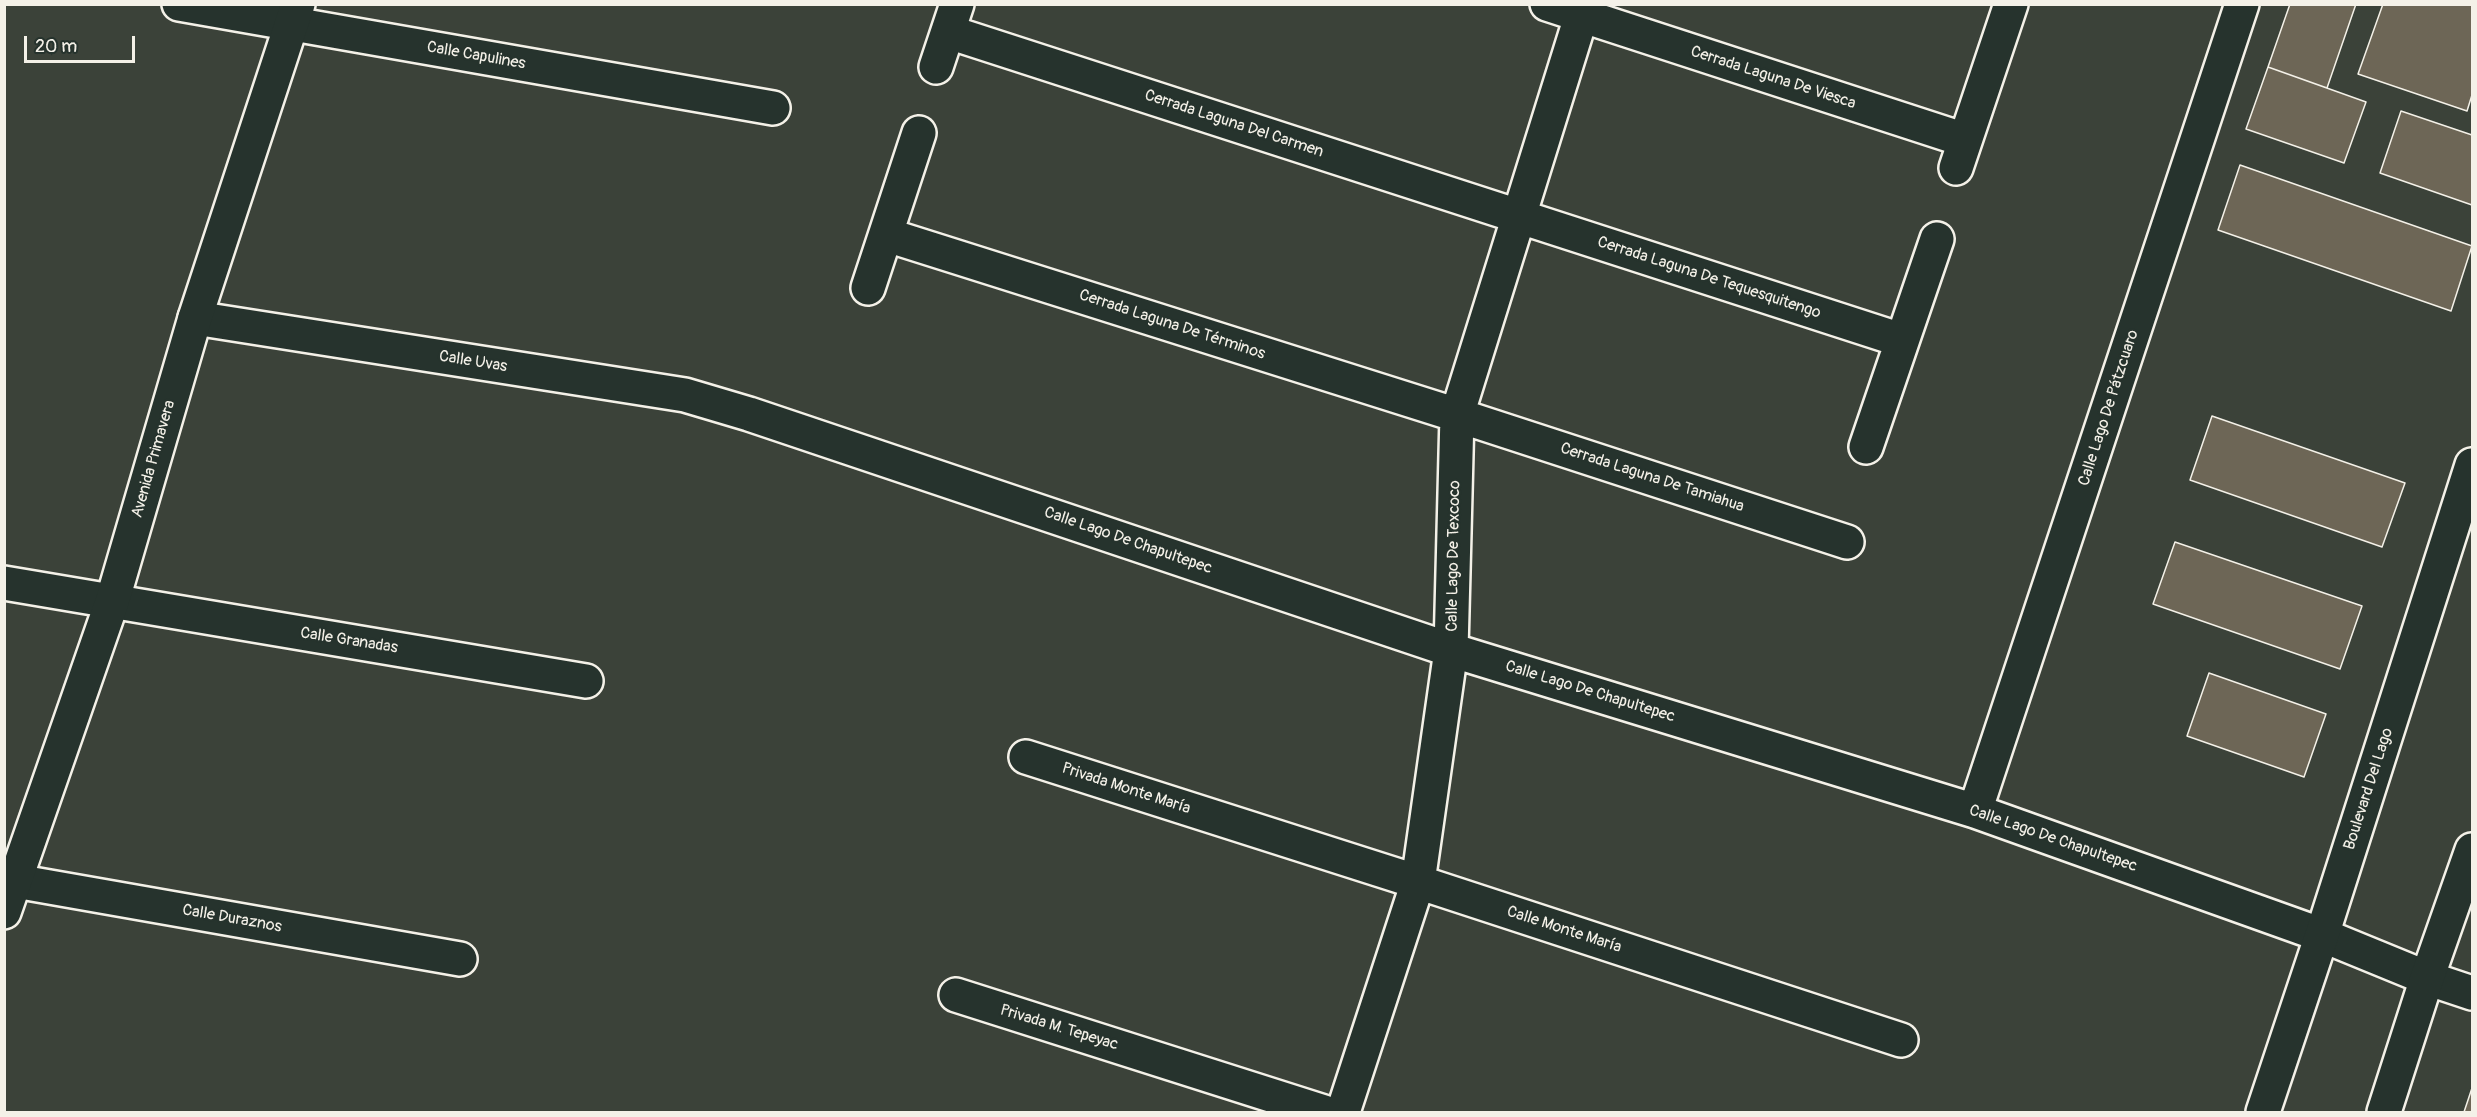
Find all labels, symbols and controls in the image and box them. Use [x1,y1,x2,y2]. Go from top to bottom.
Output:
scale bar [27,24,138,62]
text: 20 m [35,35,77,58]
street label: Calle Capulines [425,38,527,74]
street label: Cerrada Laguna De Viesca [1688,42,1858,114]
street label: Cerrada Laguna Del Carmen [1142,86,1326,162]
street label: Cerrada Laguna De Tequesquitengo [1595,233,1823,323]
street label: Cerrada Laguna De Términos [1077,286,1267,364]
street label: Calle Lago De Pátzcuaro [2075,328,2143,488]
street label: Calle Uvas [438,347,508,377]
street label: Avenida Primavera [128,398,180,520]
street label: Cerrada Laguna De Tamiahua [1558,439,1746,517]
street label: Calle Lago De Texcoco [1443,480,1465,632]
street label: Calle Lago De Chapultepec [1041,503,1215,579]
street label: Calle Granadas [299,624,399,658]
street label: Calle Lago De Chapultepec [1503,657,1677,727]
street label: Boulevard Del Lago [2340,726,2398,852]
street label: Privada Monte María [1059,759,1193,819]
street label: Calle Lago De Chapultepec [1966,801,2140,877]
street label: Calle Duraznos [181,901,283,937]
street label: Calle Monte María [1504,902,1624,958]
street label: Privada M. Tepeyac [998,1001,1120,1055]

